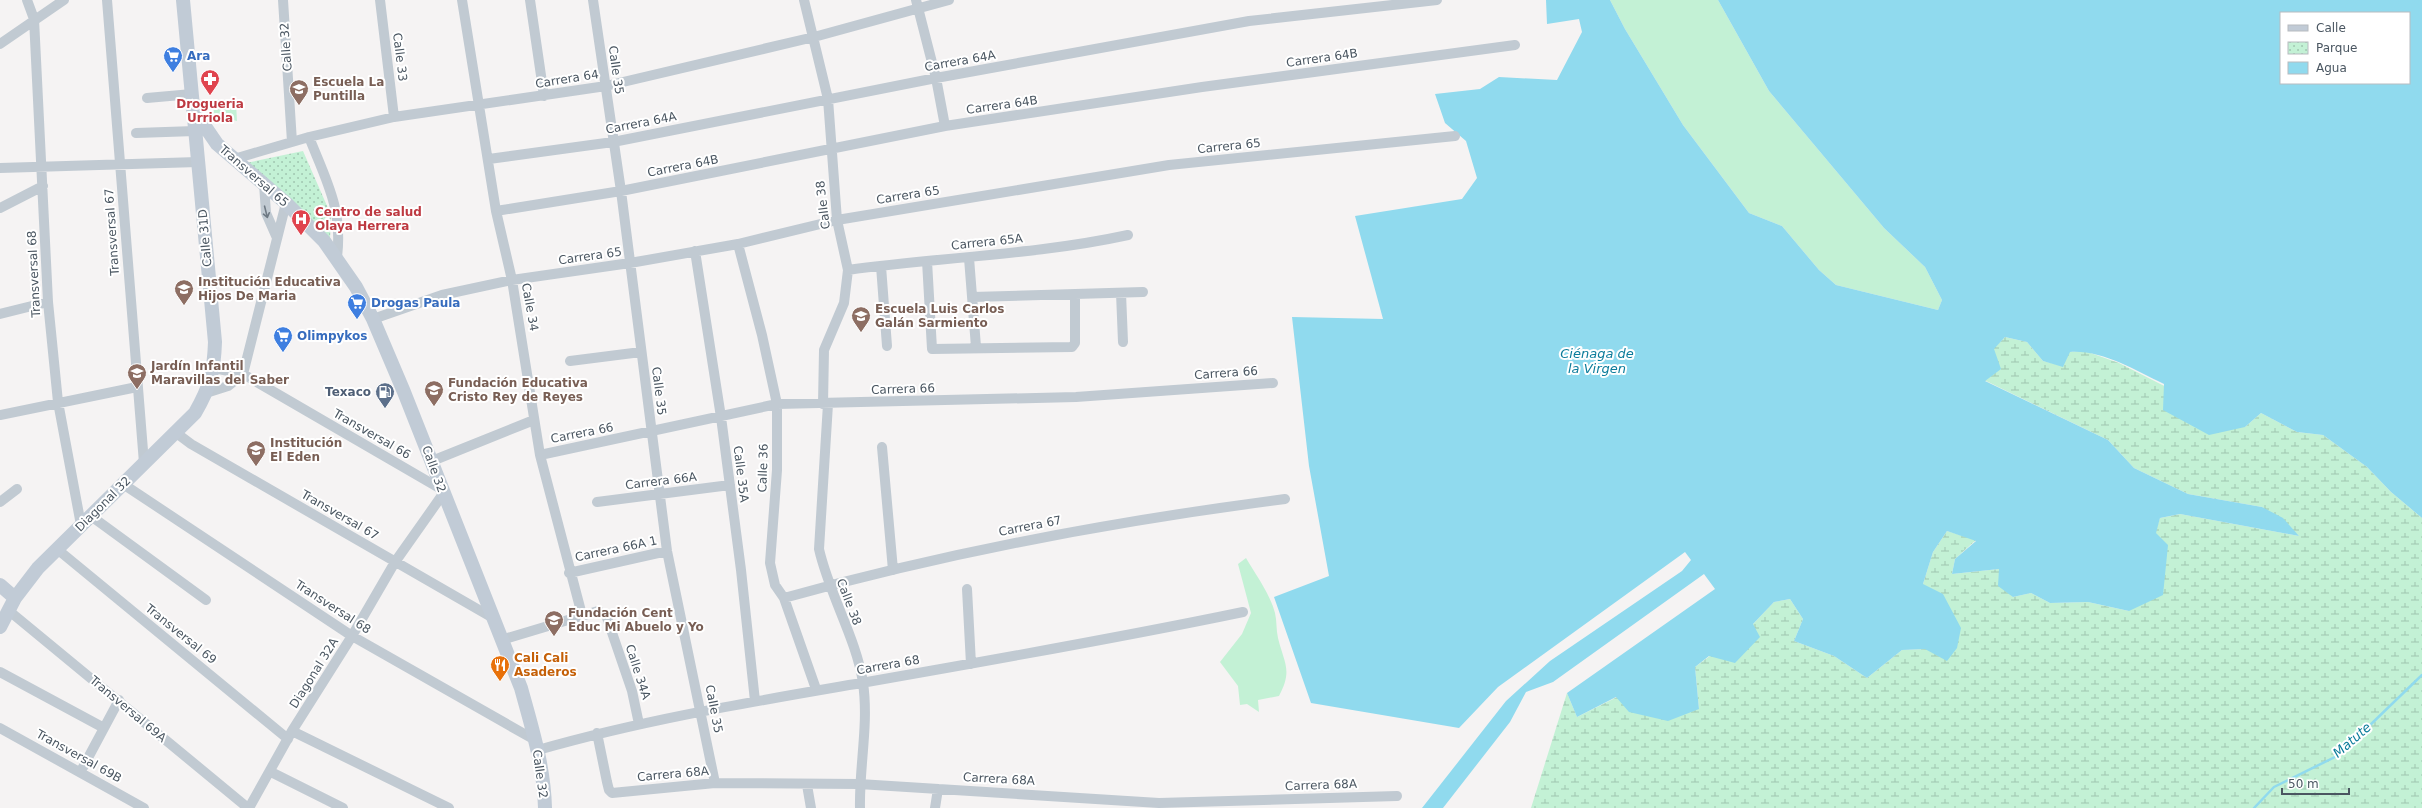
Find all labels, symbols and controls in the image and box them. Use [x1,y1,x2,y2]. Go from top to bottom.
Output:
legend [2280,12,2410,84]
text: Calle [2316,21,2346,35]
street label: Calle 32 [277,22,295,72]
street label: Calle 33 [390,32,410,82]
text: Parque [2316,41,2357,55]
supermarket icon: Ara [162,45,184,73]
street label: Calle 35 [606,45,626,95]
street label: Carrera 64B [1285,46,1359,70]
street label: Carrera 64A [923,48,997,74]
place label: Ara [187,49,210,63]
text: Agua [2316,61,2347,75]
street label: Carrera 64 [534,67,600,91]
pharmacy icon: Drogueria Urriola [199,68,221,96]
place label: Escuela La Puntilla [313,75,384,103]
school or university icon: Escuela La Puntilla [288,78,310,106]
street label: Carrera 64B [965,93,1039,117]
place label: Drogueria Urriola [176,97,244,125]
street label: Carrera 64A [604,109,678,137]
street label: Carrera 65 [1196,136,1262,156]
street label: Transversal 65 [216,141,291,210]
street label: Carrera 64B [646,152,720,180]
street label: Calle 38 [813,180,833,230]
street label: Carrera 65 [875,183,941,207]
street label: Transversal 67 [102,188,122,277]
place label: Centro de salud Olaya Herrera [315,205,422,233]
one-way arrow [263,206,271,219]
street label: Calle 31D [195,208,215,268]
hospital icon: Centro de salud Olaya Herrera [290,208,312,236]
street label: Transversal 68 [25,230,43,319]
street label: Carrera 65A [950,231,1024,253]
street label: Carrera 65 [557,245,623,267]
place label: Institución Educativa Hijos De Maria [198,275,341,303]
school or university icon: Institución Educativa Hijos De Maria [173,278,195,306]
street label: Calle 34 [519,282,541,332]
supermarket icon: Drogas Paula [346,292,368,320]
place label: Drogas Paula [371,296,460,310]
place label: Escuela Luis Carlos Galán Sarmiento [875,302,1004,330]
school or university icon: Escuela Luis Carlos Galán Sarmiento [850,305,872,333]
supermarket icon: Olimpykos [272,325,294,353]
place label: Olimpykos [297,329,367,343]
water label: Ciénaga de la Virgen [1560,346,1634,376]
place label: Jardín Infantil Maravillas del Saber [150,359,289,387]
school or university icon: Jardín Infantil Maravillas del Saber [126,362,148,390]
street label: Carrera 66 [1194,364,1258,382]
street label: Calle 35 [649,366,669,416]
place label: Fundación Educativa Cristo Rey de Reyes [448,376,588,404]
school or university icon: Fundación Educativa Cristo Rey de Reyes [423,379,445,407]
fuel station icon: Texaco [374,381,396,409]
street label: Carrera 66 [871,381,935,397]
place label: Texaco [325,385,371,399]
street label: Transversal 66 [330,406,413,462]
street label: Carrera 66 [549,420,615,446]
place label: Institución El Eden [270,436,342,464]
school or university icon: Institución El Eden [245,439,267,467]
street label: Calle 36 [755,443,771,493]
street label: Calle 32 [419,444,449,494]
street label: Calle 35A [731,445,752,504]
street label: Carrera 66A [624,470,698,492]
street label: Diagonal 32 [73,474,133,534]
street label: Transversal 67 [298,487,381,543]
street label: Carrera 67 [997,513,1063,539]
street label: Carrera 66A 1 [574,533,658,565]
street label: Transversal 68 [292,577,373,637]
street label: Calle 38 [834,577,864,627]
street label: Transversal 69 [142,601,219,667]
place label: Fundación Cent Educ Mi Abuelo y Yo [568,606,704,634]
school or university icon: Fundación Cent Educ Mi Abuelo y Yo [543,609,565,637]
street label: Diagonal 32A [287,635,342,711]
street label: Calle 34A [623,643,654,702]
place label: Cali Cali Asaderos [514,651,577,679]
street label: Carrera 68 [855,653,921,677]
restaurant icon: Cali Cali Asaderos [489,654,511,682]
street label: Transversal 69A [86,672,170,746]
street label: Calle 35 [702,684,726,734]
water label: Matute [2330,719,2374,761]
street label: Transversal 69B [33,726,124,785]
street label: Calle 32 [530,749,550,799]
street label: Carrera 68A [636,764,710,784]
street label: Carrera 68A [963,770,1036,788]
scale bar [2282,770,2349,796]
street label: Carrera 68A [1285,777,1358,793]
text: 50 m [2288,777,2319,791]

